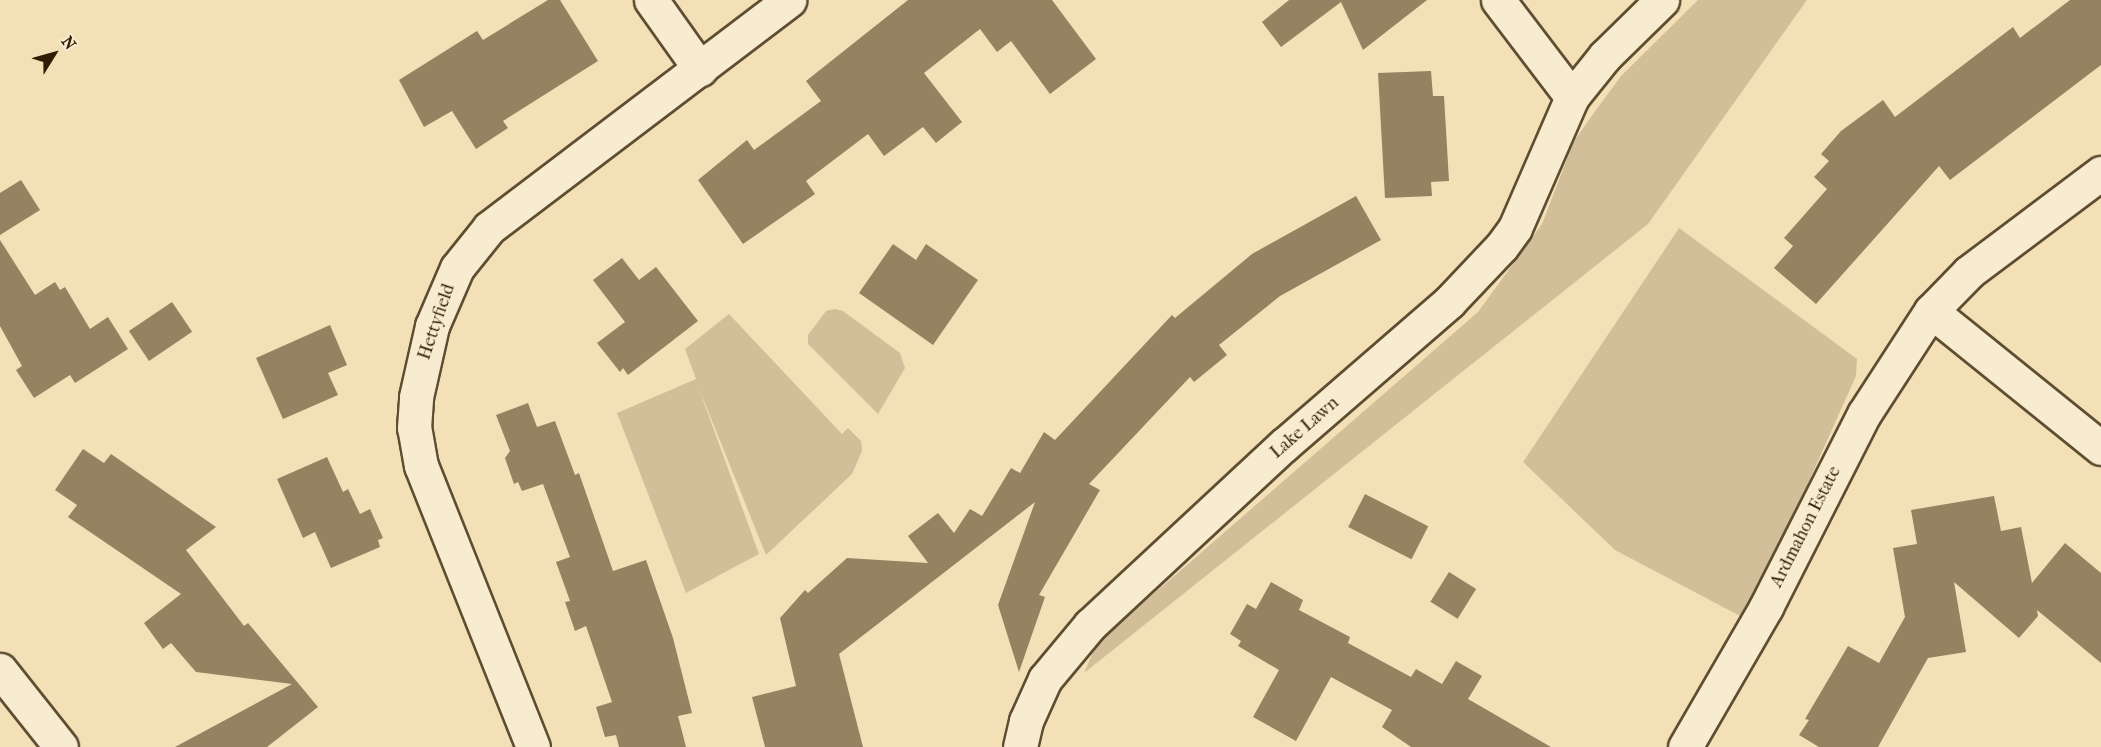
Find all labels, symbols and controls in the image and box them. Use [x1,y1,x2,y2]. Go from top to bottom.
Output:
north arrow [24,24,84,84]
text: N [58,32,80,53]
street label: Hettyfield [414,281,460,363]
street label: Lake Lawn [1266,392,1344,464]
street label: Ardmahon Estate [1766,463,1846,591]

